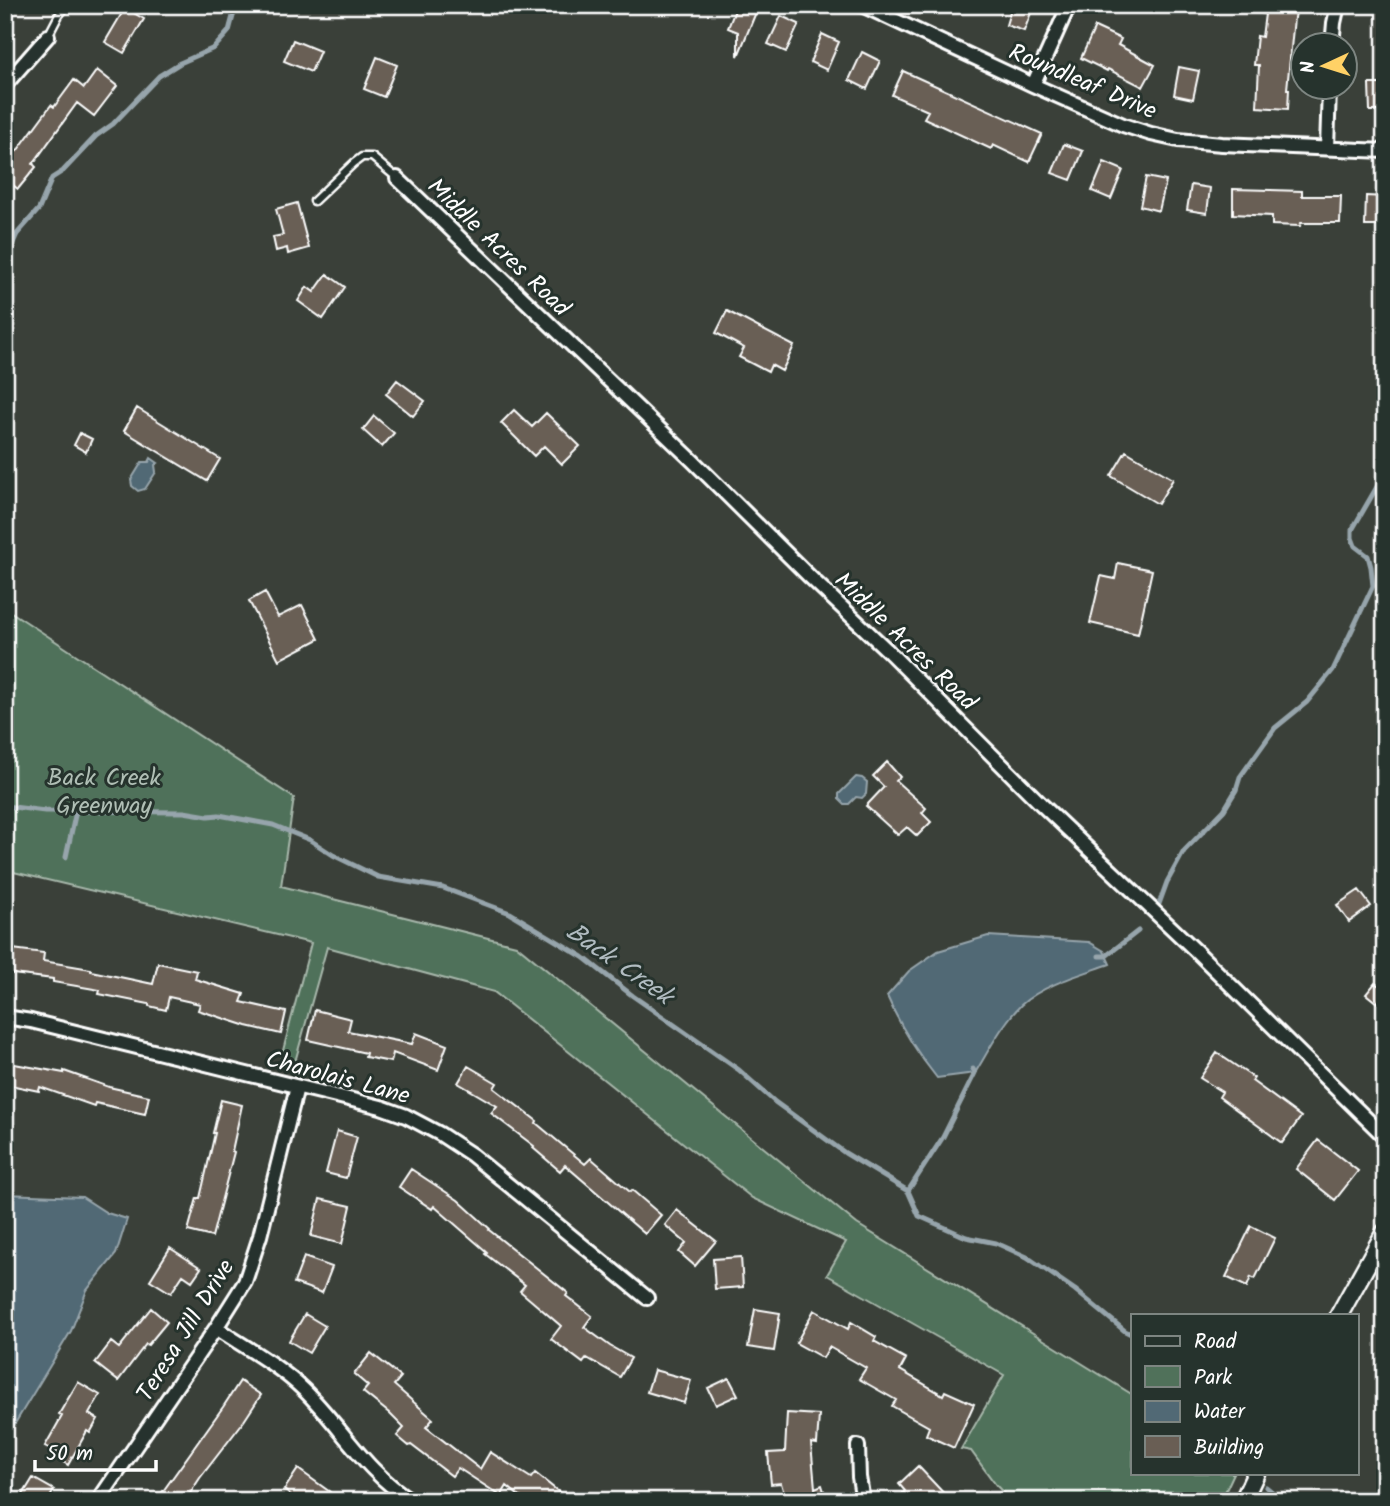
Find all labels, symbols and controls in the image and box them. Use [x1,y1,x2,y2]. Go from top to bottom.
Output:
north arrow [1288,32,1358,102]
street label: Roundleaf Drive [1002,34,1163,131]
text: N [1294,60,1324,74]
street label: Middle Acres Road [417,169,579,328]
street label: Middle Acres Road [824,563,986,722]
park label: Back Creek Greenway [47,759,161,826]
water label: Back Creek [557,912,684,1019]
street label: Charolais Lane [261,1040,414,1116]
street label: Teresa Jill Drive [127,1252,246,1410]
legend [1131,1314,1358,1474]
text: Road [1194,1326,1237,1359]
text: Park [1194,1362,1232,1395]
text: Water [1194,1396,1246,1429]
scale bar [35,1429,156,1473]
text: Building [1194,1432,1264,1465]
text: 50 m [46,1438,93,1471]

